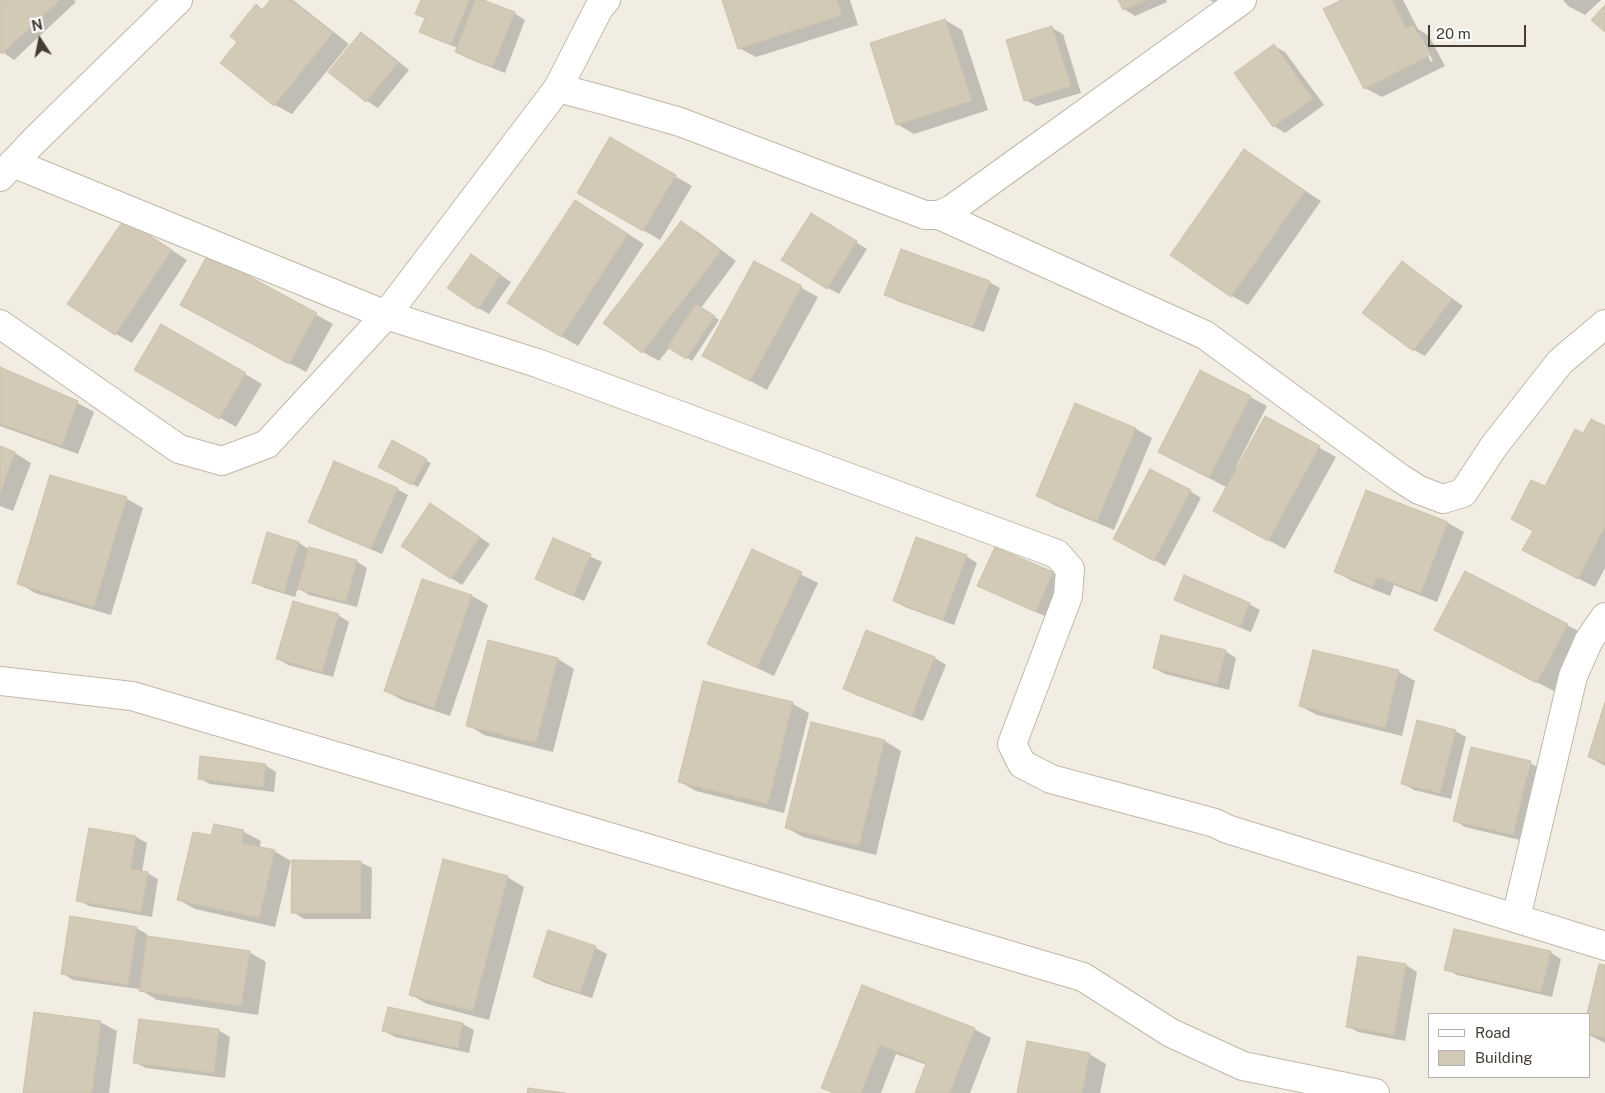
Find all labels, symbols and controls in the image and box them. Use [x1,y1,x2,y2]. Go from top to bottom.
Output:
north arrow [15,15,65,65]
scale bar [1430,15,1528,47]
text: N [30,16,44,34]
text: 20 m [1436,25,1471,42]
legend [1428,1013,1590,1078]
text: Road [1475,1024,1511,1041]
text: Building [1475,1049,1533,1066]

